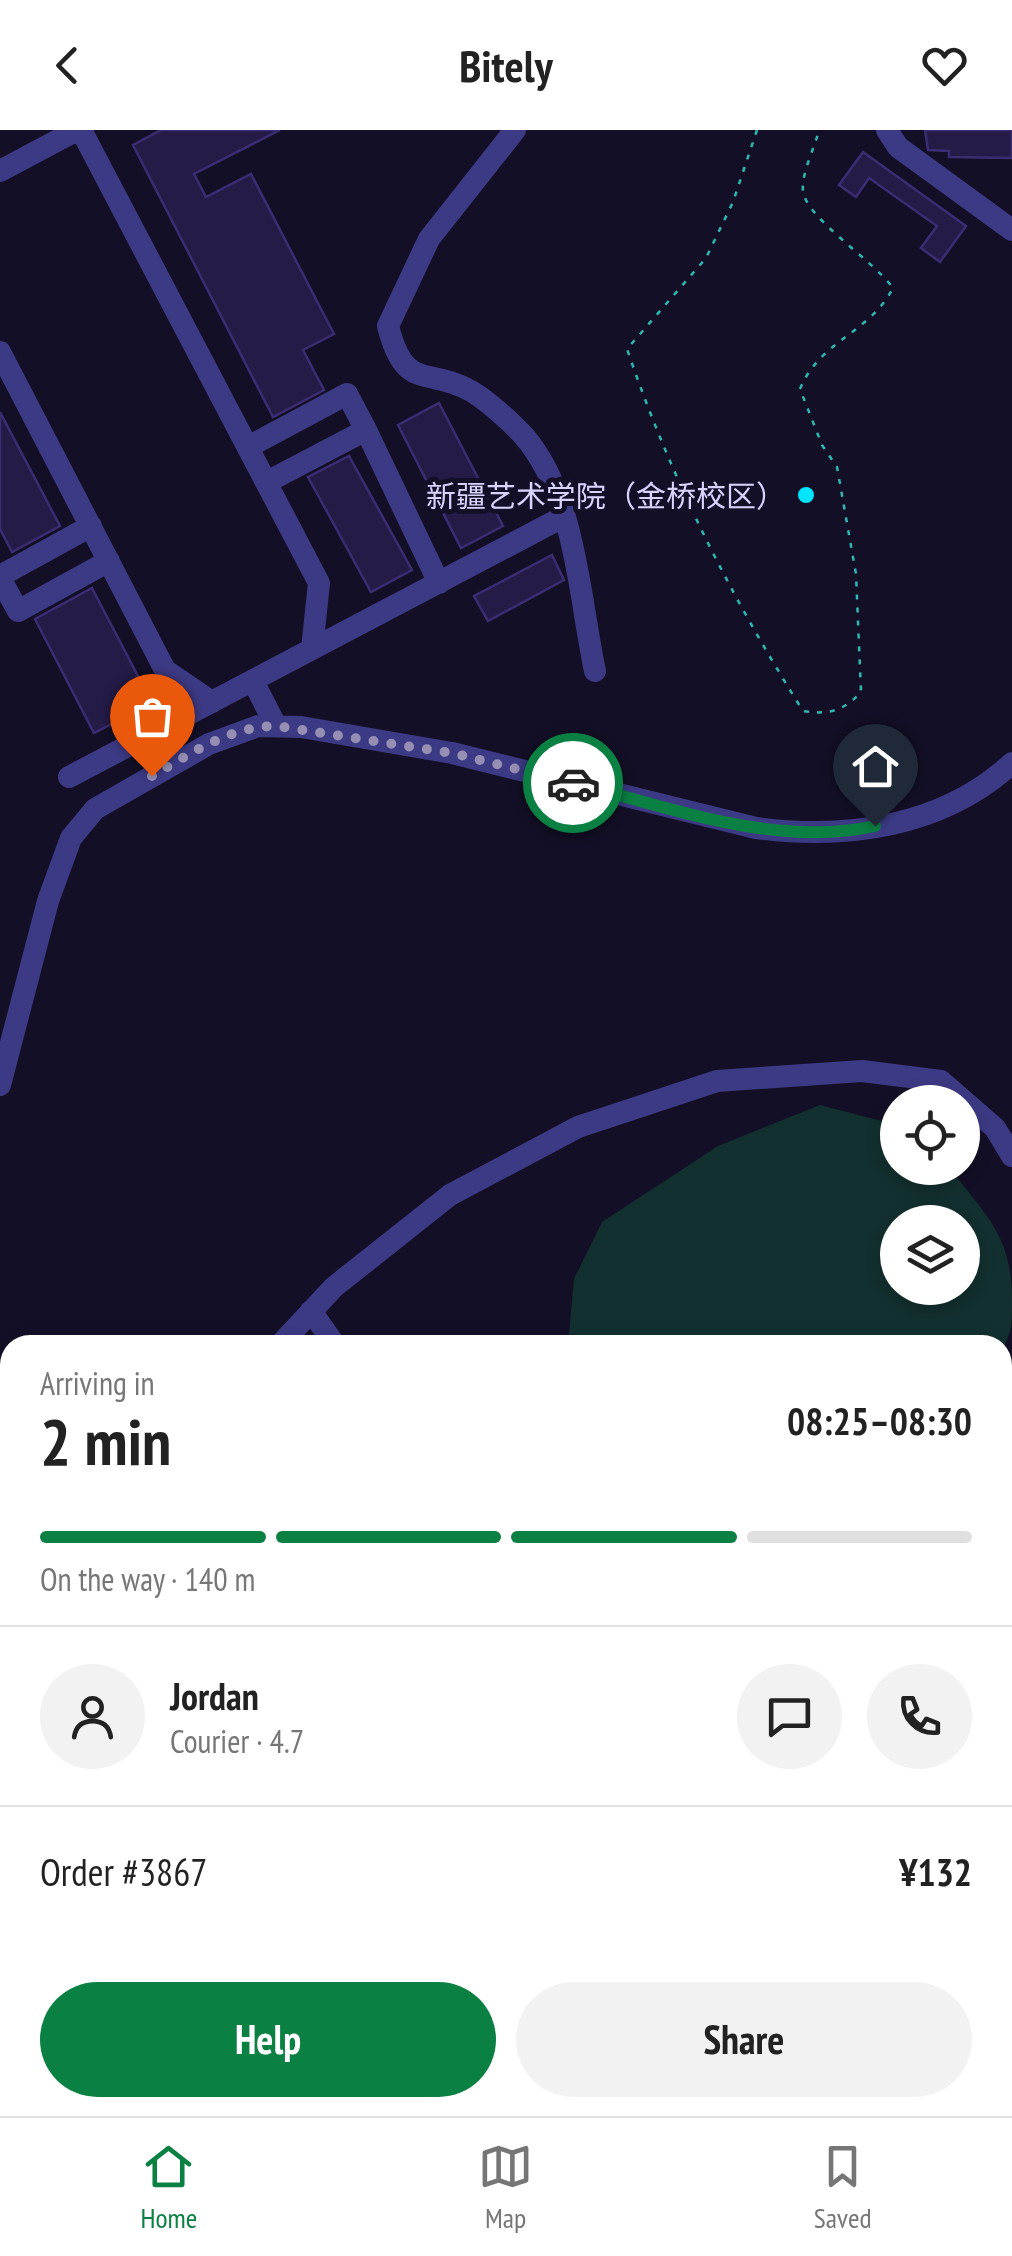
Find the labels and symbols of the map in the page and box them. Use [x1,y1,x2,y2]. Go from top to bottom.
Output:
place label: 新疆艺术学院（金桥校区） [426,476,786,515]
marker: 新疆艺术学院（金桥校区） [795,484,817,506]
pin [110,674,195,777]
pin [833,724,918,827]
courier [523,733,623,833]

